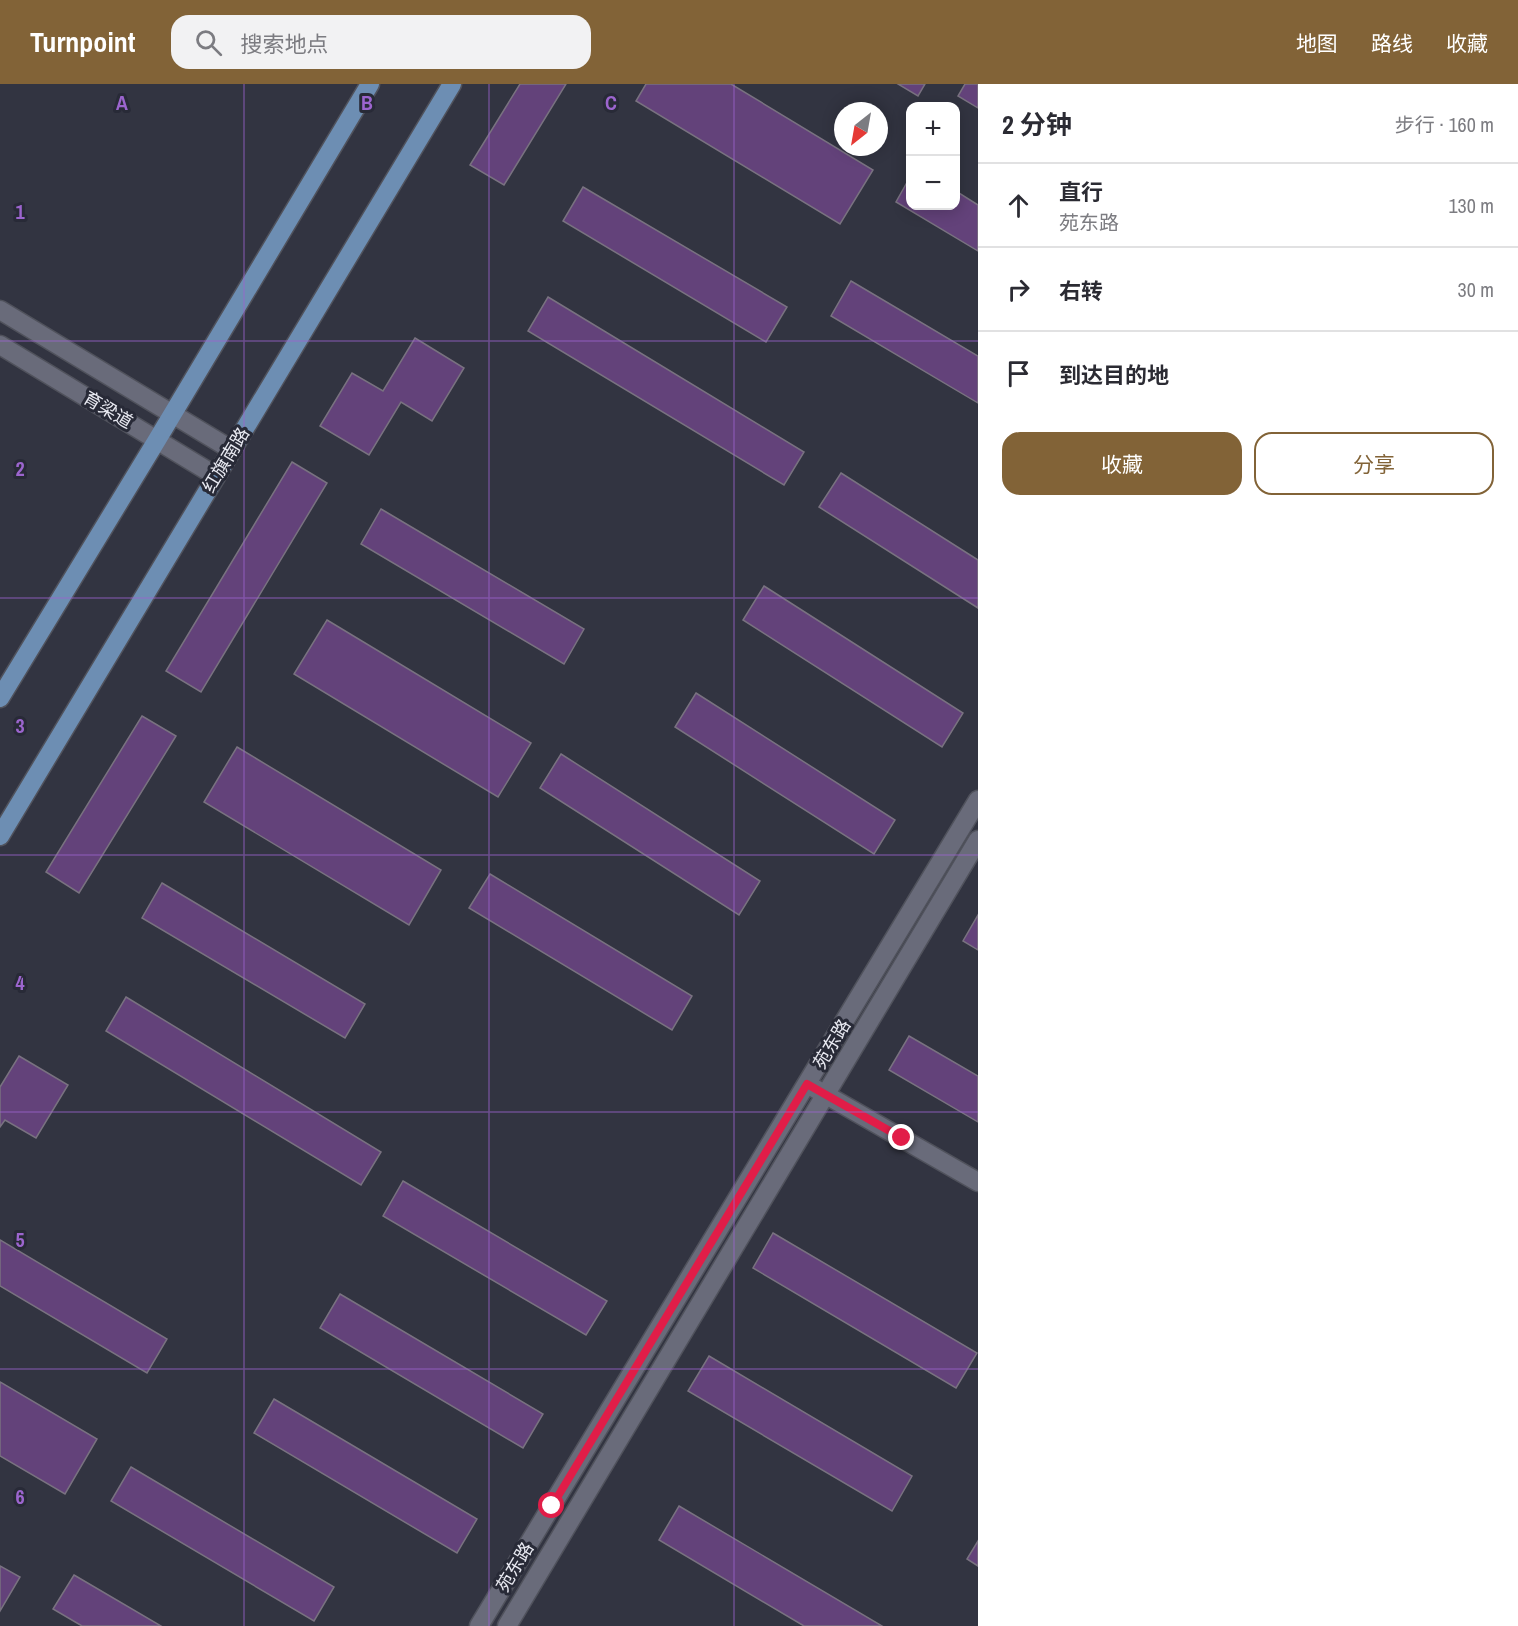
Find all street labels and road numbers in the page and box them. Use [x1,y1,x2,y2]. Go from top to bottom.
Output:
street label: 育梁道 [79,385,138,434]
street label: 红旗南路 [196,422,255,497]
street label: 苑东路 [807,1014,856,1073]
street label: 苑东路 [490,1537,539,1596]

